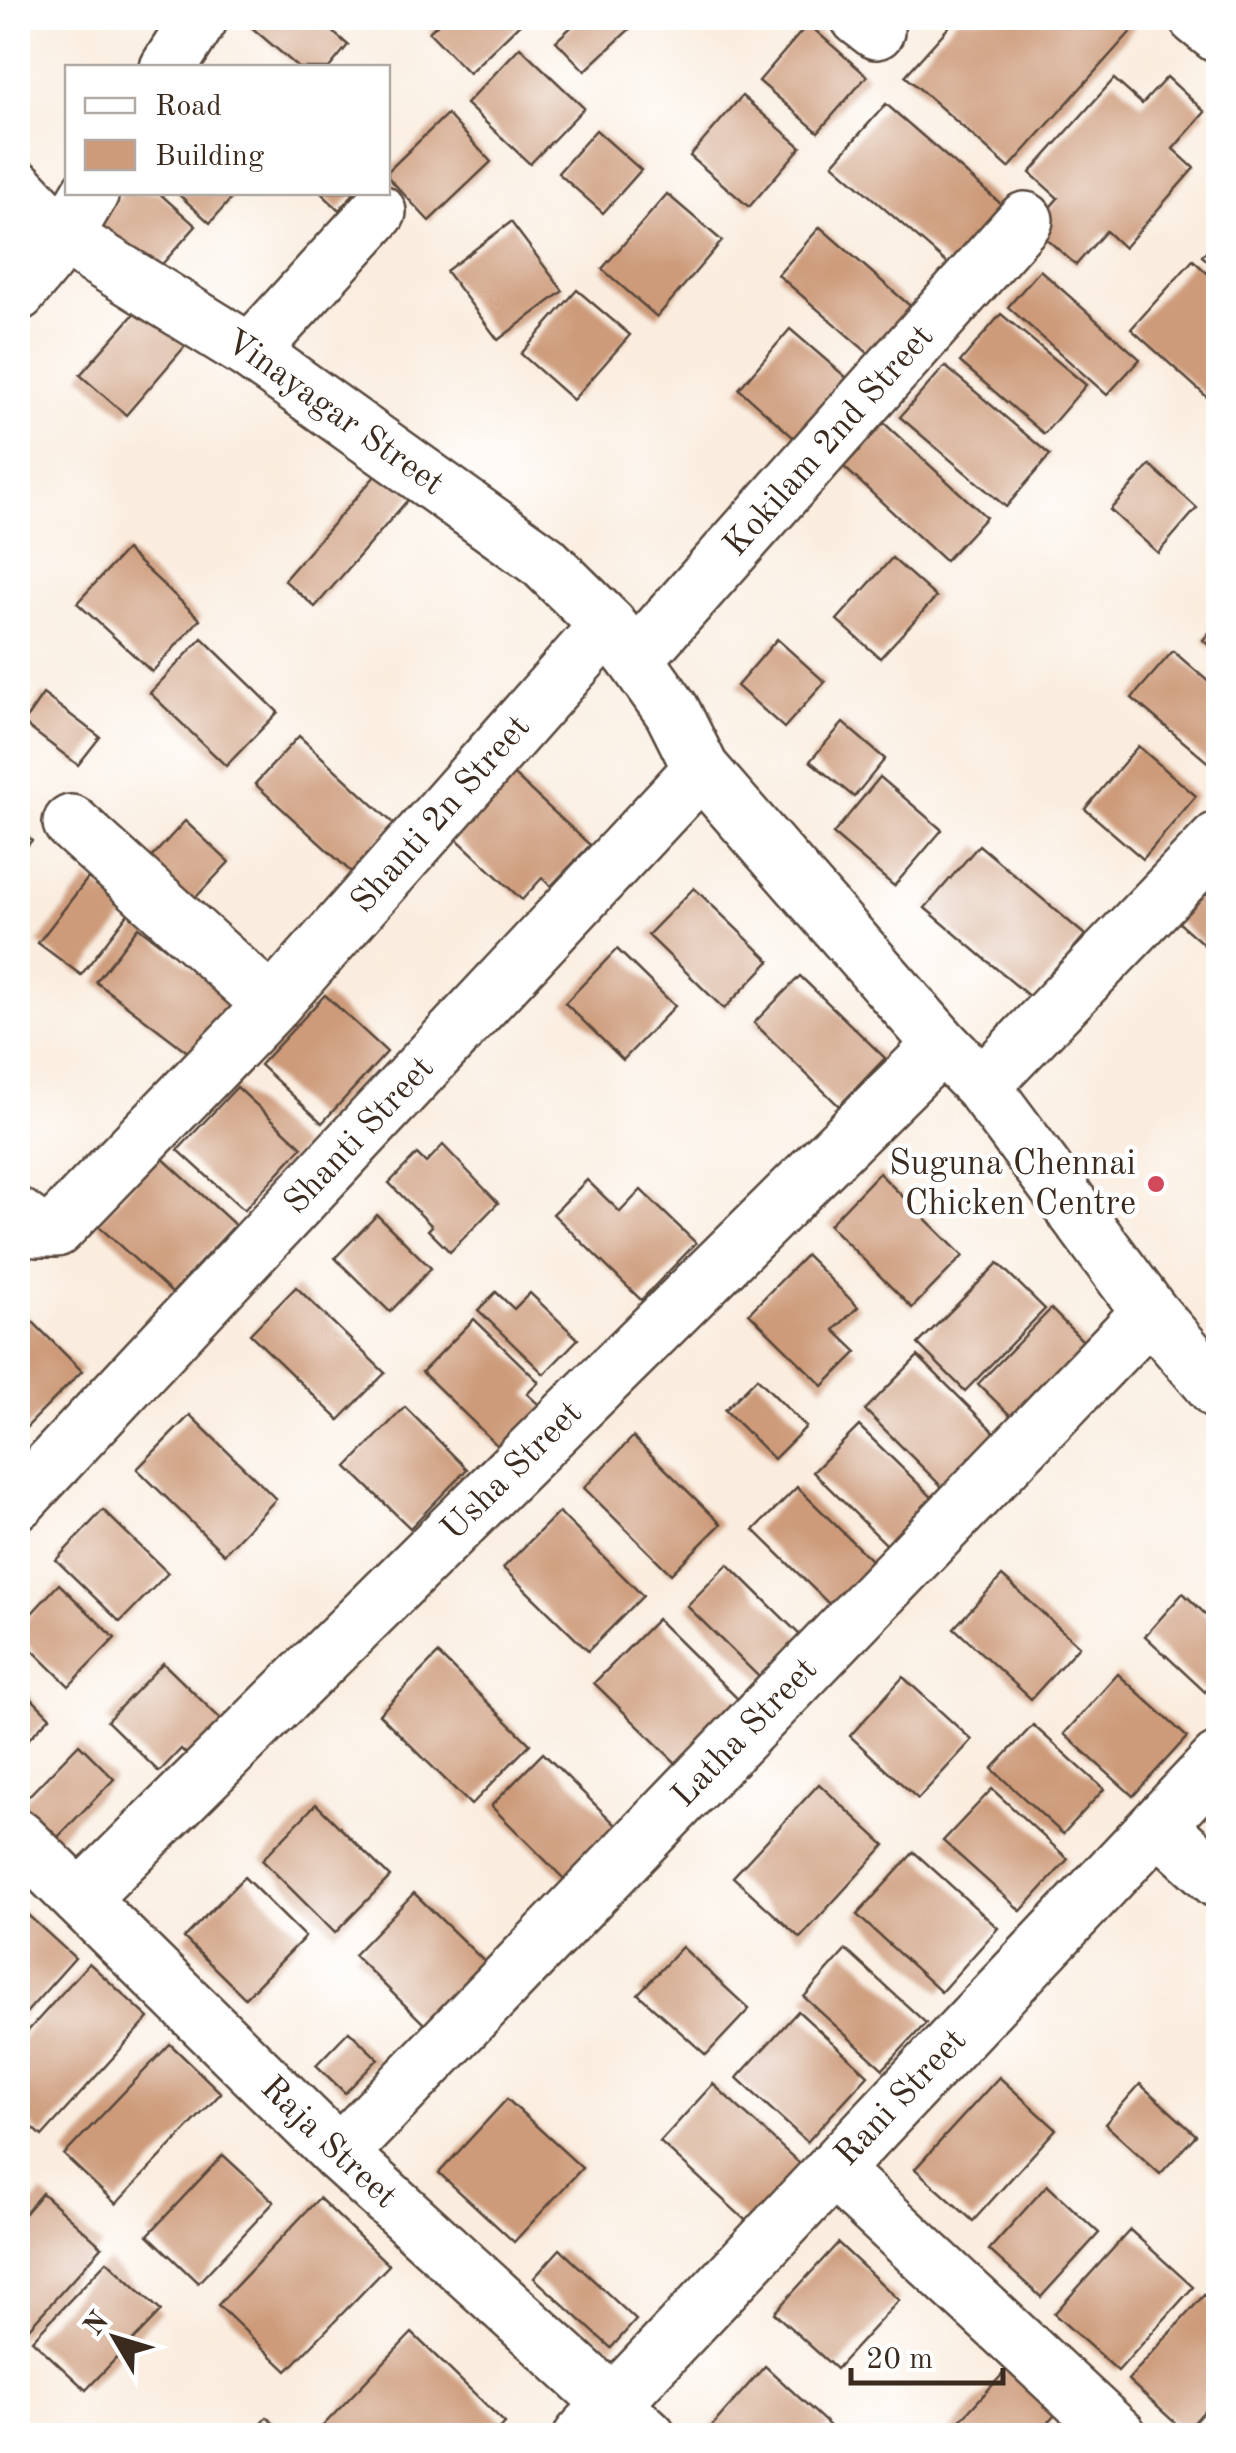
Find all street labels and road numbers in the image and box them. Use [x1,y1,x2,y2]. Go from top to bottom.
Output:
street label: Kokilam 2nd Street [718,318,940,563]
street label: Vinayagar Street [219,324,450,502]
street label: Shanti 2n Street [345,709,537,920]
street label: Shanti Street [278,1050,441,1221]
street label: Usha Street [435,1395,589,1547]
street label: Latha Street [666,1651,824,1814]
street label: Rani Street [829,2022,973,2173]
street label: Raja Street [254,2070,403,2215]

